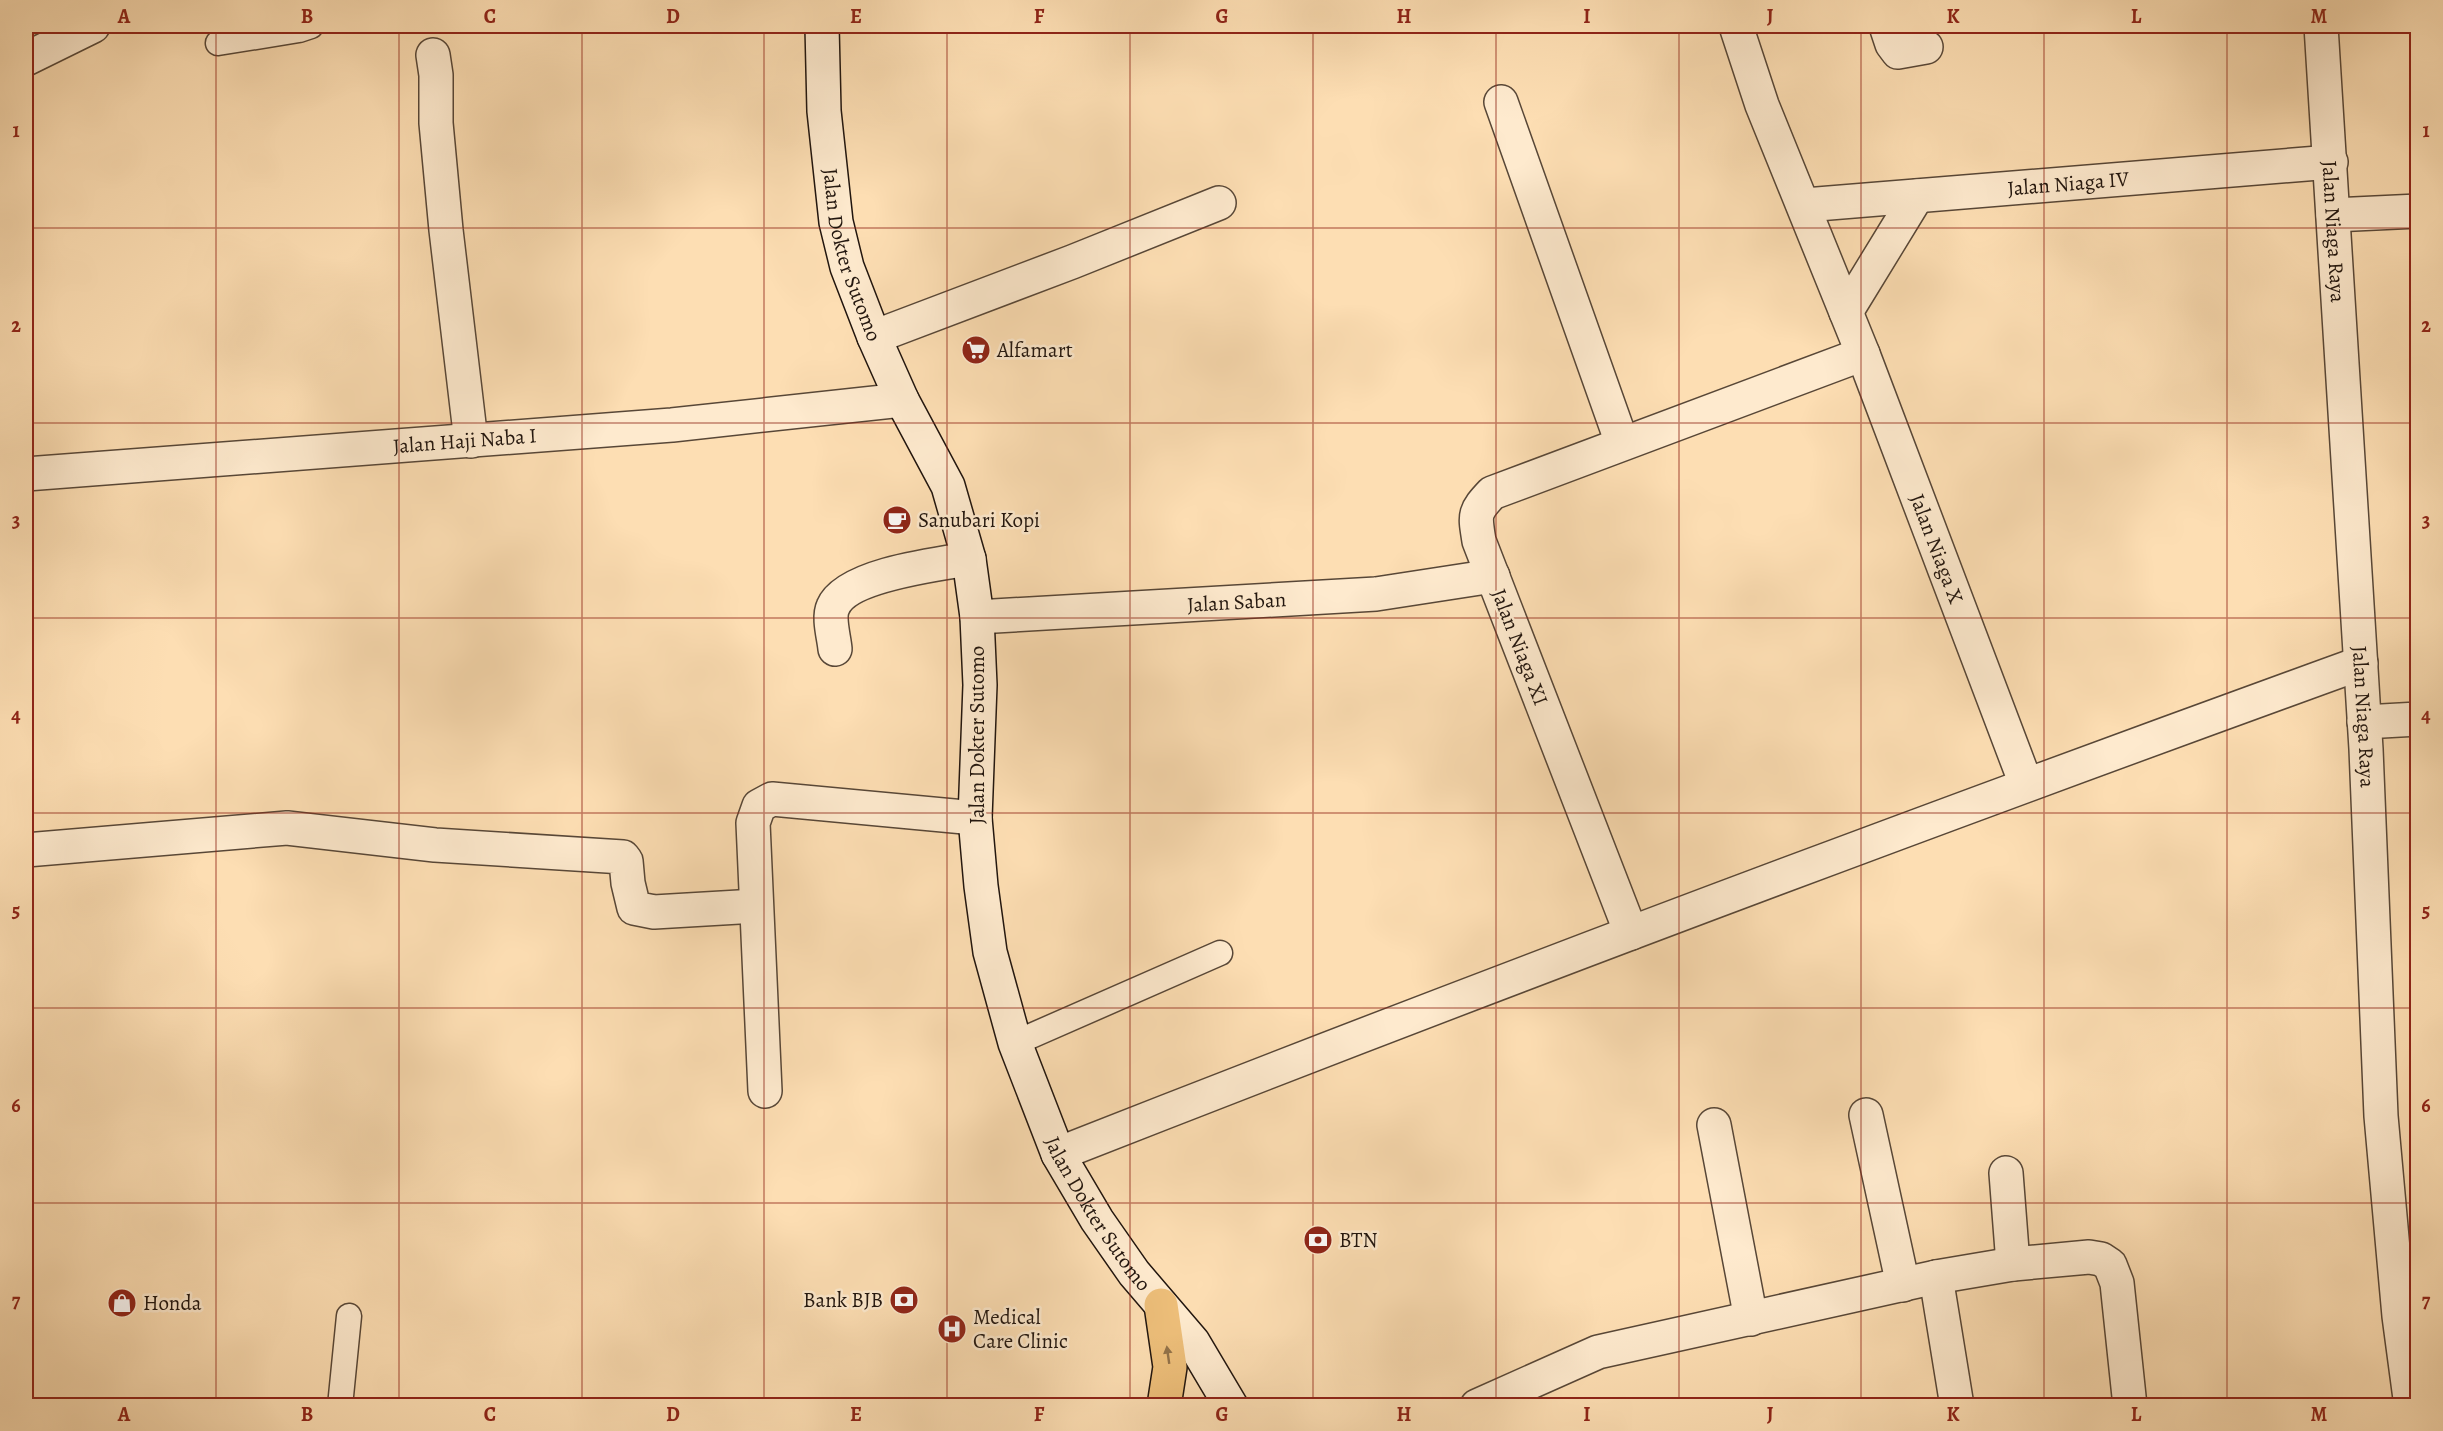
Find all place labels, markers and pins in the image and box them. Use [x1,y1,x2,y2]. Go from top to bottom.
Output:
supermarket icon: Alfamart [960,334,992,366]
place label: Alfamart [996,336,1073,364]
cafe icon: Sanubari Kopi [881,504,913,536]
place label: Sanubari Kopi [918,506,1040,534]
bank icon: BTN [1302,1224,1334,1256]
place label: BTN [1339,1226,1378,1254]
bank icon: Bank BJB [888,1284,920,1316]
place label: Bank BJB [803,1286,883,1314]
shop icon: Honda [106,1287,138,1319]
place label: Honda [143,1289,202,1317]
place label: Medical Care Clinic [973,1303,1068,1355]
hospital icon: Medical Care Clinic [936,1313,968,1345]

